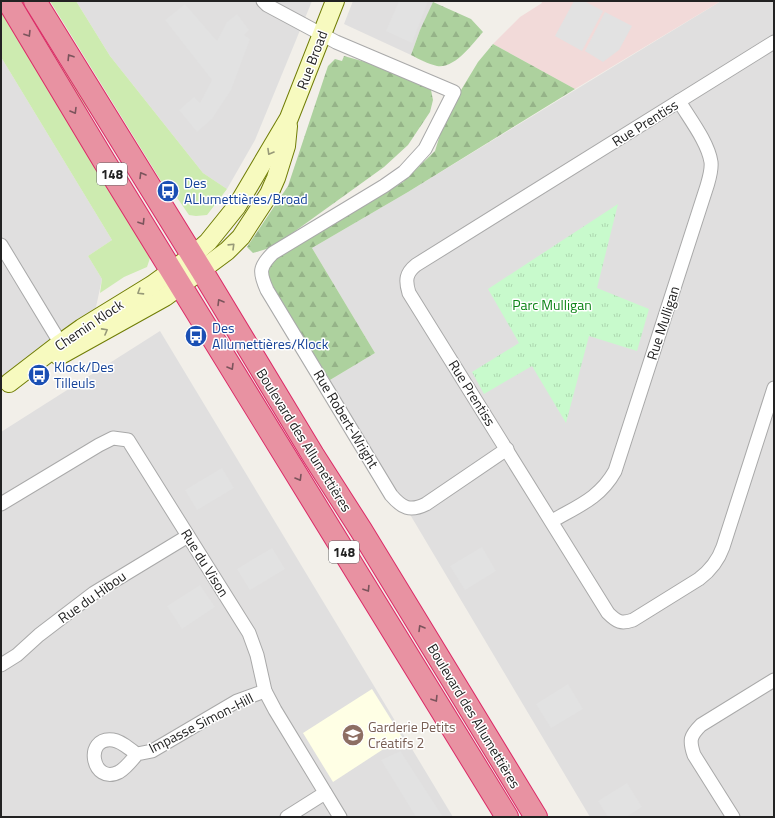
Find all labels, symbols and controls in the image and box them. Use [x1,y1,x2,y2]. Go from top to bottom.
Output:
street label: Rue Broad [291,27,332,92]
one-way arrow [23,30,31,37]
one-way arrow [67,54,74,61]
street label: Rue Prentiss [607,94,682,151]
one-way arrow [70,107,77,114]
one-way arrow [267,148,274,155]
road number: 148 [97,163,127,185]
one-way arrow [140,172,147,179]
place label: Des ALlumettières/Broad [184,172,308,209]
bus stop icon: Des ALlumettières/Broad [155,178,181,204]
one-way arrow [137,217,144,224]
one-way arrow [227,244,235,251]
street label: Rue Mulligan [641,283,684,363]
one-way arrow [137,288,144,295]
street label: Chemin Klock [50,294,128,355]
park label: Parc Mulligan [512,294,592,315]
one-way arrow [218,299,225,306]
place label: Des Allumettières/Klock [212,317,329,354]
bus stop icon: Des Allumettières/Klock [183,323,209,349]
one-way arrow [101,328,108,335]
street label: Rue Prentiss [444,355,501,430]
place label: Klock/Des Tilleuls [54,356,114,393]
bus stop icon: Klock/Des Tilleuls [26,362,52,388]
one-way arrow [227,363,234,370]
street label: Boulevard des Allumettières [252,364,357,516]
street label: Rue Robert-Wright [309,366,384,472]
one-way arrow [294,474,302,481]
street label: Rue du Vison [176,525,235,601]
road number: 148 [329,541,359,563]
street label: Rue du Hibou [53,565,130,628]
one-way arrow [362,585,370,592]
one-way arrow [418,625,426,632]
street label: Boulevard des Allumettières [423,639,526,792]
street label: Impasse Simon-Hill [145,687,257,758]
one-way arrow [430,695,437,702]
place label: Garderie Petits Créatifs 2 [368,716,456,753]
school or university icon: Garderie Petits Créatifs 2 [340,722,366,748]

